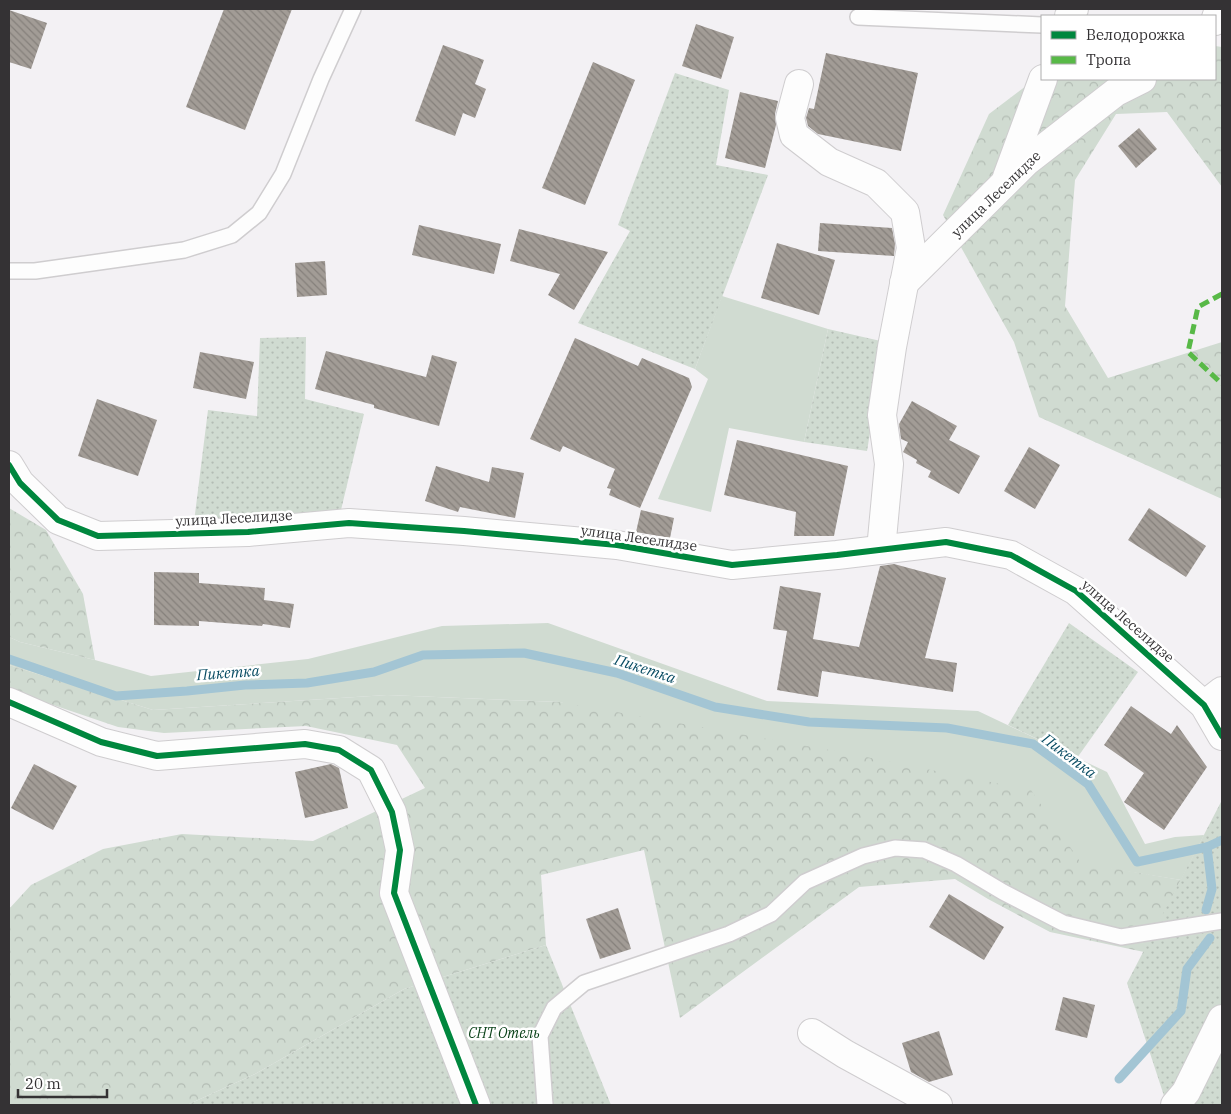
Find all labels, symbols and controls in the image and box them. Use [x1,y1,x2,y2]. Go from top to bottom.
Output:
legend [1041,15,1216,80]
text: Велодорожка [1086,25,1185,44]
text: Тропа [1086,50,1131,69]
street label: улица Леселидзе [948,147,1044,241]
street label: улица Леселидзе [175,506,293,530]
street label: улица Леселидзе [580,521,698,555]
street label: улица Леселидзе [1078,576,1178,666]
water label: Пикетка [611,649,679,688]
water label: Пикетка [195,661,261,684]
water label: Пикетка [1038,728,1101,783]
park label: СНТ Отель [468,1024,540,1042]
scale bar [18,1066,106,1098]
text: 20 m [25,1074,61,1093]

